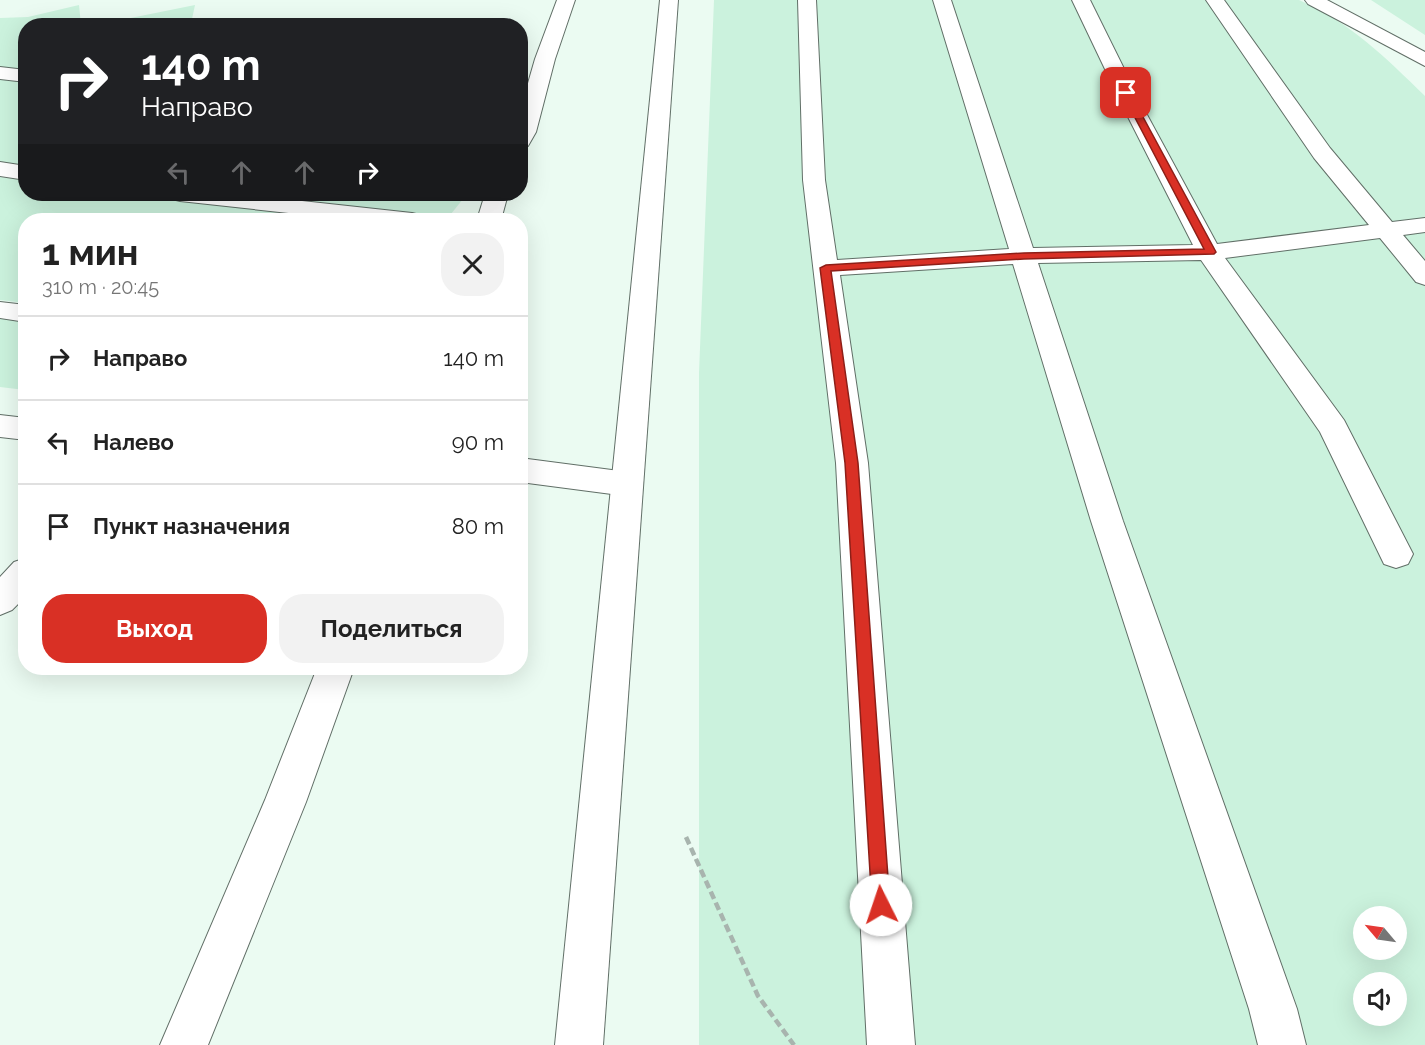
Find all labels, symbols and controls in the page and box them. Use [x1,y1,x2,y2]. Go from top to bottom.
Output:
text: 140 m [141,41,261,90]
icon: right [42,42,120,120]
pin [1100,67,1151,118]
icon: arrive [1109,76,1142,109]
text: Направо [141,91,253,122]
icon: left [162,156,195,189]
icon: ahead [225,156,258,189]
icon: ahead [288,156,321,189]
icon: right [351,156,384,189]
text: 1 мин [42,231,138,273]
button: close [441,233,504,296]
text: 310 m · 20:45 [42,275,159,299]
icon: right [42,342,75,375]
text: Направо [93,345,187,371]
text: 140 m [443,345,504,371]
icon: left [42,426,75,459]
text: Налево [93,429,174,455]
text: 90 m [452,429,504,455]
icon: arrive [42,510,75,543]
text: Пункт назначения [93,513,290,539]
text: 80 m [452,513,504,539]
button: Выход [42,594,267,663]
button: Поделиться [279,594,504,663]
position arrow [849,873,913,937]
north arrow [1353,906,1407,960]
map controls [1353,906,1407,1026]
button: sound [1353,972,1407,1026]

